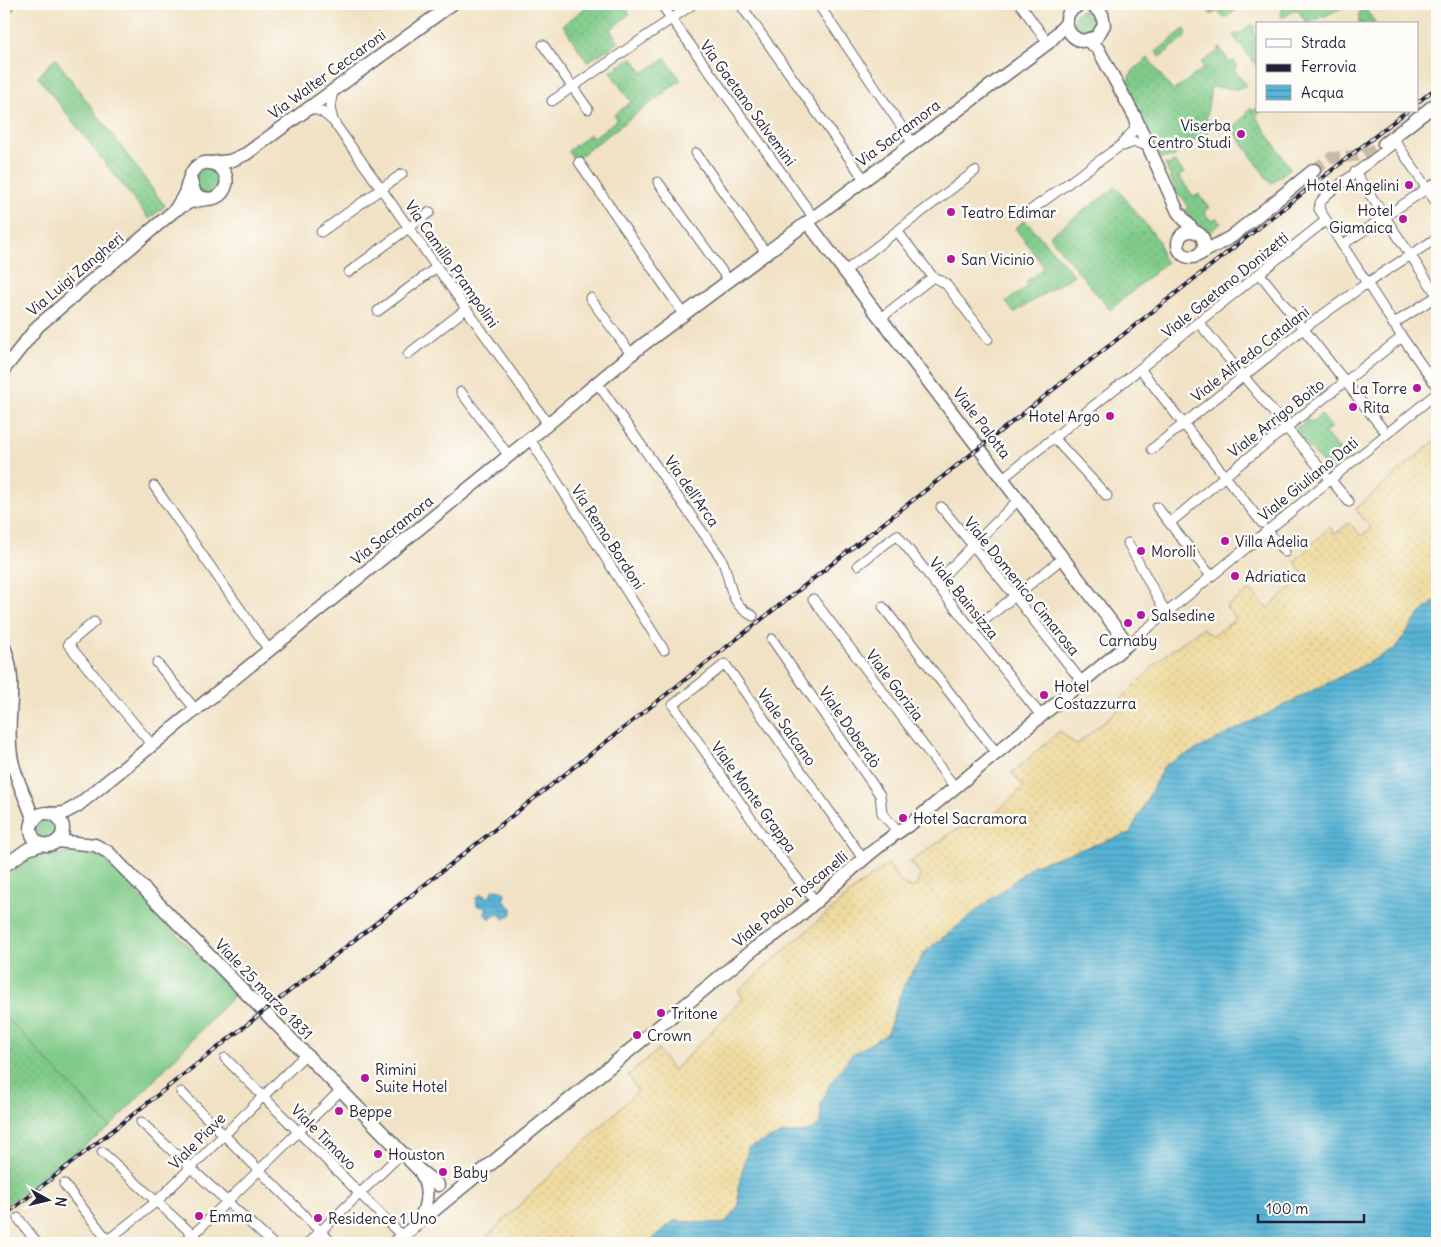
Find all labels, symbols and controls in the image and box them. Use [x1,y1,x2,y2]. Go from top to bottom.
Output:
legend [1256,22,1418,112]
street label: Via Walter Ceccaroni [265,25,389,123]
text: Strada [1301,33,1346,52]
street label: Via Gaetano Salvemini [696,36,800,170]
text: Ferrovia [1301,57,1357,76]
text: Acqua [1301,83,1344,102]
street label: Via Sacramora [852,95,944,171]
place label: Viserba Centro Studi [1148,116,1231,152]
marker: Viserba Centro Studi [1235,128,1247,140]
place label: Hotel Angelini [1306,176,1399,195]
marker: Hotel Angelini [1403,179,1415,191]
street label: Via Camillo Prampolini [401,197,503,331]
place label: Hotel Giamaica [1329,201,1393,237]
place label: Teatro Edimar [961,203,1056,222]
marker: Teatro Edimar [945,206,957,218]
marker: Hotel Giamaica [1397,213,1409,225]
street label: Via Luigi Zangheri [23,228,127,320]
street label: Viale Gaetano Donizetti [1158,228,1292,342]
place label: San Vicinio [961,250,1034,269]
marker: San Vicinio [945,253,957,265]
street label: Viale Alfredo Catalani [1187,302,1313,406]
street label: Viale Arrigo Boito [1224,374,1328,462]
place label: La Torre [1352,379,1407,398]
marker: La Torre [1411,382,1423,394]
street label: Viale Palotta [949,384,1015,463]
place label: Rita [1363,398,1390,417]
marker: Rita [1347,401,1359,413]
place label: Hotel Argo [1029,407,1100,426]
marker: Hotel Argo [1104,410,1116,422]
street label: Viale Giuliano Dati [1254,433,1362,525]
street label: Via dell'Arca [661,452,724,531]
street label: Via Remo Bordoni [567,481,649,593]
street label: Via Sacramora [347,491,437,569]
street label: Viale Domenico Cimarosa [960,513,1084,660]
place label: Villa Adelia [1235,532,1309,551]
marker: Villa Adelia [1219,535,1231,547]
place label: Morolli [1151,542,1196,561]
marker: Morolli [1135,545,1147,557]
street label: Viale Bainsizza [925,553,1003,643]
place label: Adriatica [1245,567,1306,586]
marker: Adriatica [1229,570,1241,582]
place label: Salsedine [1151,606,1215,625]
marker: Salsedine [1135,609,1147,621]
marker: Carnaby [1122,617,1134,629]
place label: Carnaby [1099,631,1157,650]
street label: Viale Gorizia [862,646,928,725]
place label: Hotel Costazzurra [1054,677,1137,713]
street label: Viale Doberdò [815,683,885,771]
street label: Viale Salcano [753,685,821,769]
marker: Hotel Costazzurra [1038,689,1050,701]
street label: Viale Monte Grappa [707,738,801,857]
place label: Hotel Sacramora [913,809,1028,828]
marker: Hotel Sacramora [897,812,909,824]
street label: Viale Paolo Toscanelli [729,847,851,951]
street label: Viale 25 marzo 1831 [211,935,317,1043]
place label: Tritone [671,1004,718,1023]
marker: Tritone [655,1007,667,1019]
place label: Crown [647,1026,692,1045]
marker: Crown [631,1029,643,1041]
place label: Rimini Suite Hotel [375,1060,447,1096]
marker: Rimini Suite Hotel [359,1072,371,1084]
street label: Viale Timavo [287,1100,361,1174]
place label: Beppe [349,1102,392,1121]
marker: Beppe [333,1105,345,1117]
street label: Viale Piave [165,1109,229,1173]
place label: Houston [388,1145,445,1164]
marker: Houston [372,1148,384,1160]
place label: Baby [453,1163,488,1182]
marker: Baby [437,1166,449,1178]
north arrow [22,1174,72,1224]
scale bar [1258,1192,1365,1224]
text: N [51,1196,70,1208]
text: 100 m [1266,1199,1308,1218]
place label: Emma [209,1207,253,1226]
place label: Residence 1 Uno [328,1209,437,1228]
marker: Emma [193,1210,205,1222]
marker: Residence 1 Uno [312,1212,324,1224]

